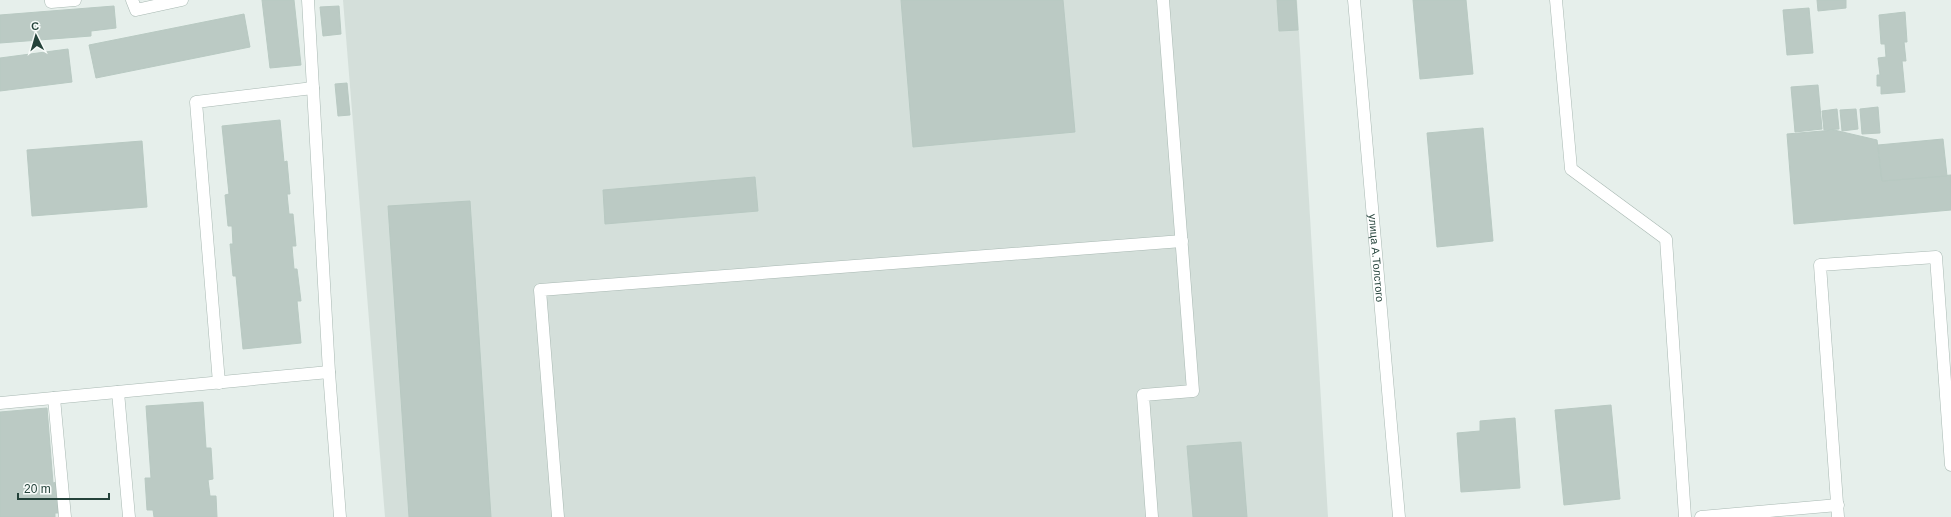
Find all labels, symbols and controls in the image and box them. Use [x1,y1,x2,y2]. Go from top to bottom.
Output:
north arrow [16,16,56,56]
text: С [31,20,40,32]
street label: улица А.Толстого [1367,213,1386,303]
scale bar [18,475,109,501]
text: 20 m [24,482,51,496]

